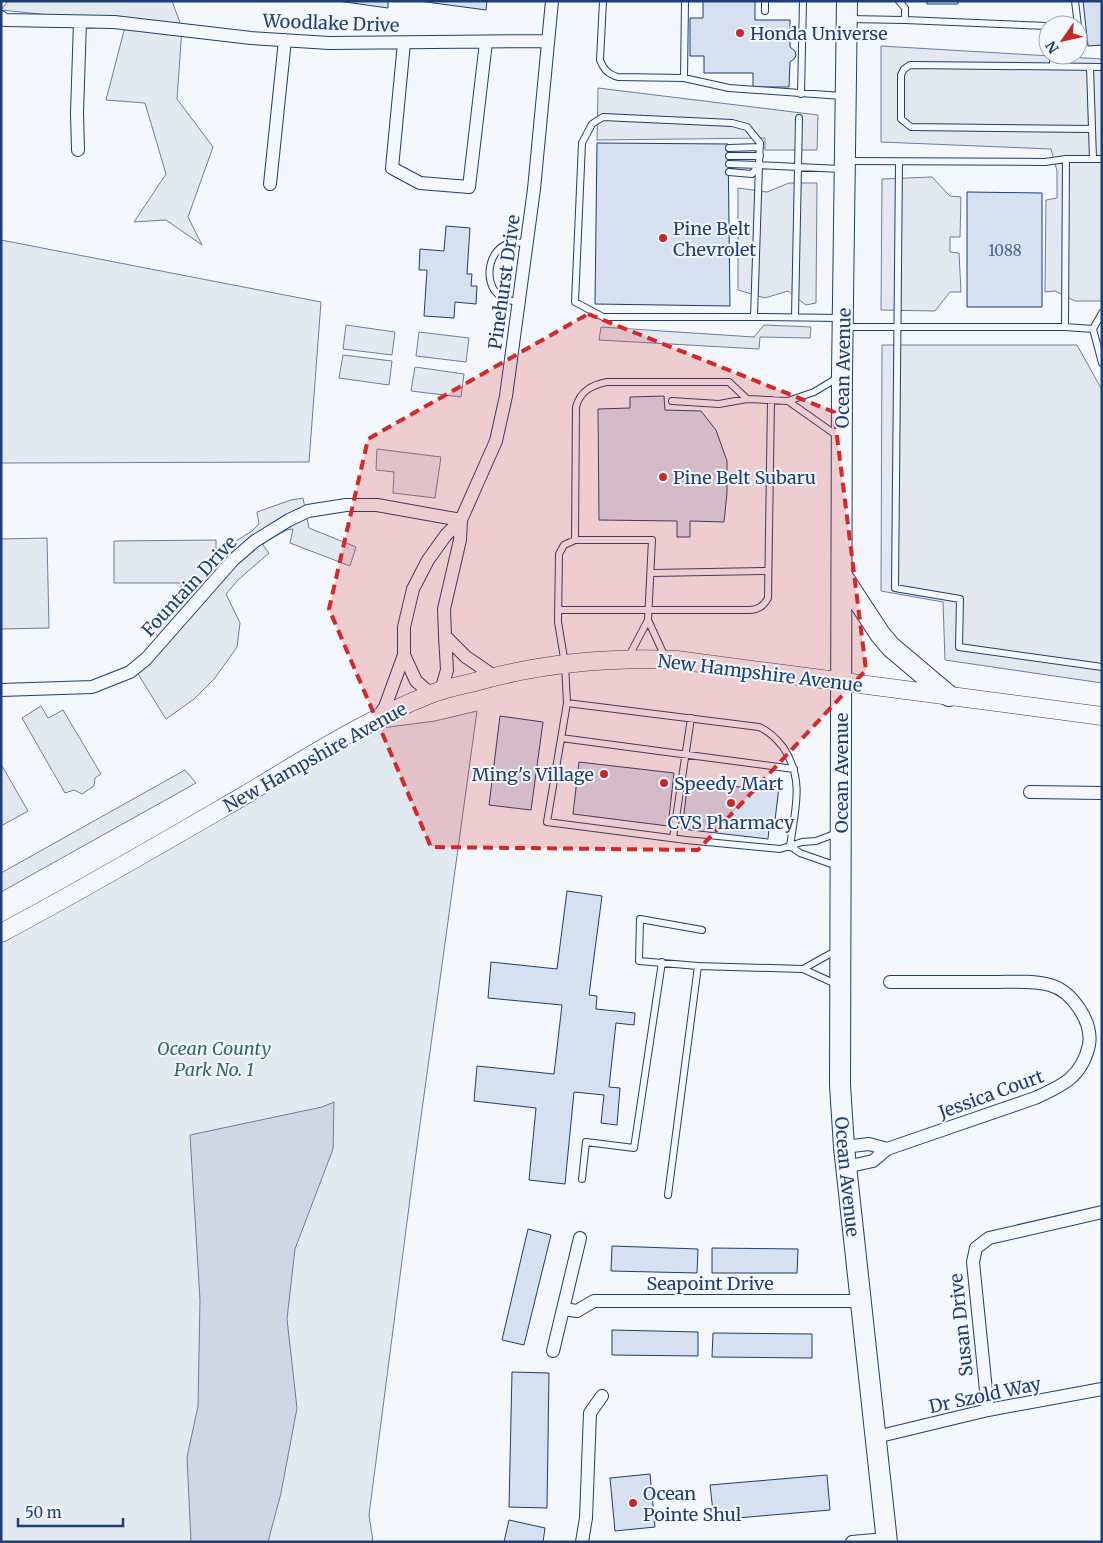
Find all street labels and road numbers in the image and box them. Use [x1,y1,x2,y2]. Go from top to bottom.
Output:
street label: Woodlake Drive [261,9,400,37]
street label: Pinehurst Drive [483,213,525,351]
street label: Ocean Avenue [830,307,856,429]
street label: Fountain Drive [137,531,241,641]
street label: New Hampshire Avenue [656,649,864,697]
street label: New Hampshire Avenue [219,697,411,817]
street label: Ocean Avenue [830,713,853,833]
street label: Jessica Court [934,1064,1047,1124]
street label: Ocean Avenue [831,1116,865,1238]
street label: Seapoint Drive [646,1272,774,1295]
street label: Susan Drive [944,1272,978,1378]
street label: Dr Szold Way [927,1372,1044,1418]

